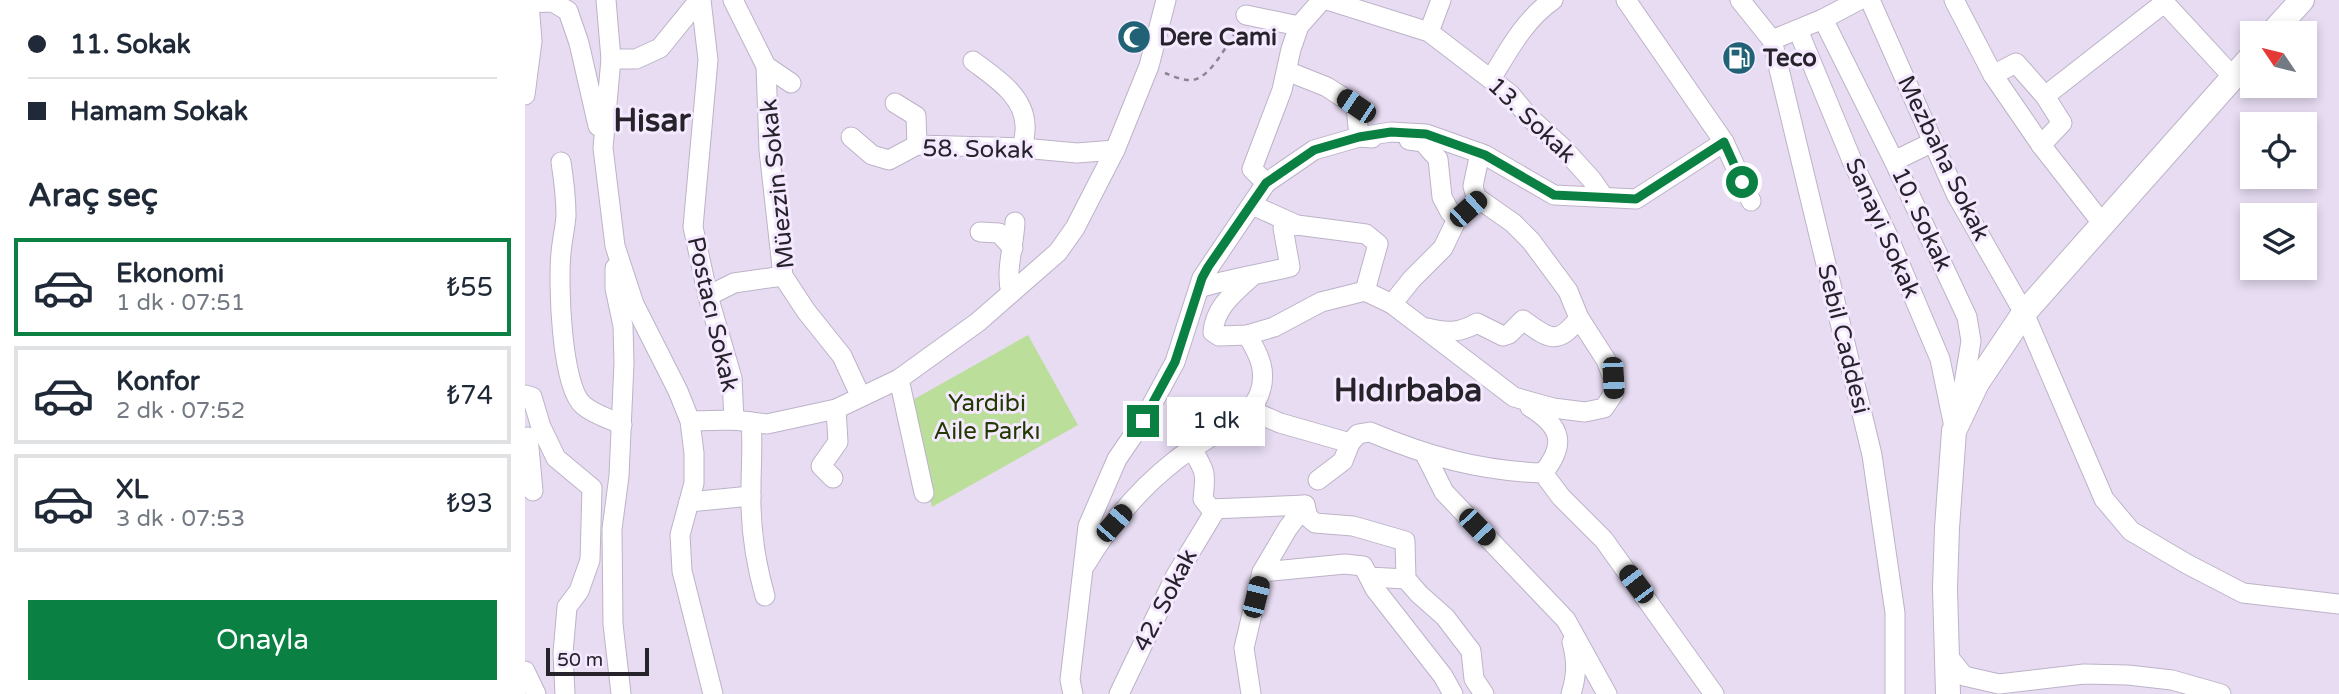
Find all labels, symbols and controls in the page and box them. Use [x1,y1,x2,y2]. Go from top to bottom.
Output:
mosque icon: Dere Cami [1115,18,1153,56]
north arrow [2240,21,2317,98]
map controls [2240,21,2317,280]
place label: Dere Cami [1159,23,1277,52]
text: 11. Sokak [70,29,191,60]
fuel station icon: Teco [1720,39,1758,77]
place label: Teco [1762,44,1817,73]
street label: 13. Sokak [1482,71,1582,169]
street label: Mezbaha Sokak [1891,71,1996,246]
car [1333,86,1380,126]
text: Hamam Sokak [70,96,248,127]
street label: Müezzin Sokak [754,98,801,270]
district label: Hisar [613,102,691,140]
button: locate [2240,112,2317,189]
street label: 58. Sokak [922,134,1034,165]
street label: Sanayi Sokak [1839,154,1926,303]
street label: 10. Sokak [1885,163,1958,276]
route start [1726,166,1758,198]
text: Araç seç [28,177,158,215]
car [1446,187,1491,231]
button: layers [2240,203,2317,280]
street label: Postacı Sokak [681,234,744,394]
icon: car [32,256,95,319]
text: Ekonomi [116,258,224,289]
street label: Sebil Caddesi [1811,261,1876,417]
text: ₺55 [447,272,493,303]
text: 1 dk · 07:51 [116,289,245,317]
car [1602,356,1625,400]
icon: car [32,364,95,427]
text: Konfor [116,366,200,397]
district label: Hıdırbaba [1334,372,1482,410]
text: ₺74 [447,380,493,411]
park label: Yardibi Aile Parkı [934,389,1040,446]
callout: 1 dk [1167,396,1265,446]
text: 2 dk · 07:52 [116,397,245,425]
route end [1127,405,1159,437]
text: 1 dk [1192,407,1240,435]
icon: car [32,472,95,535]
text: XL [116,474,148,505]
text: ₺93 [447,488,493,519]
car [1093,500,1136,546]
text: 3 dk · 07:53 [116,505,245,533]
car [1455,505,1500,549]
street label: 42. Sokak [1127,544,1204,656]
car [1615,561,1658,607]
car [1241,574,1272,620]
button: Onayla [28,600,497,680]
scale bar [546,645,649,677]
text: 50 m [557,649,603,671]

